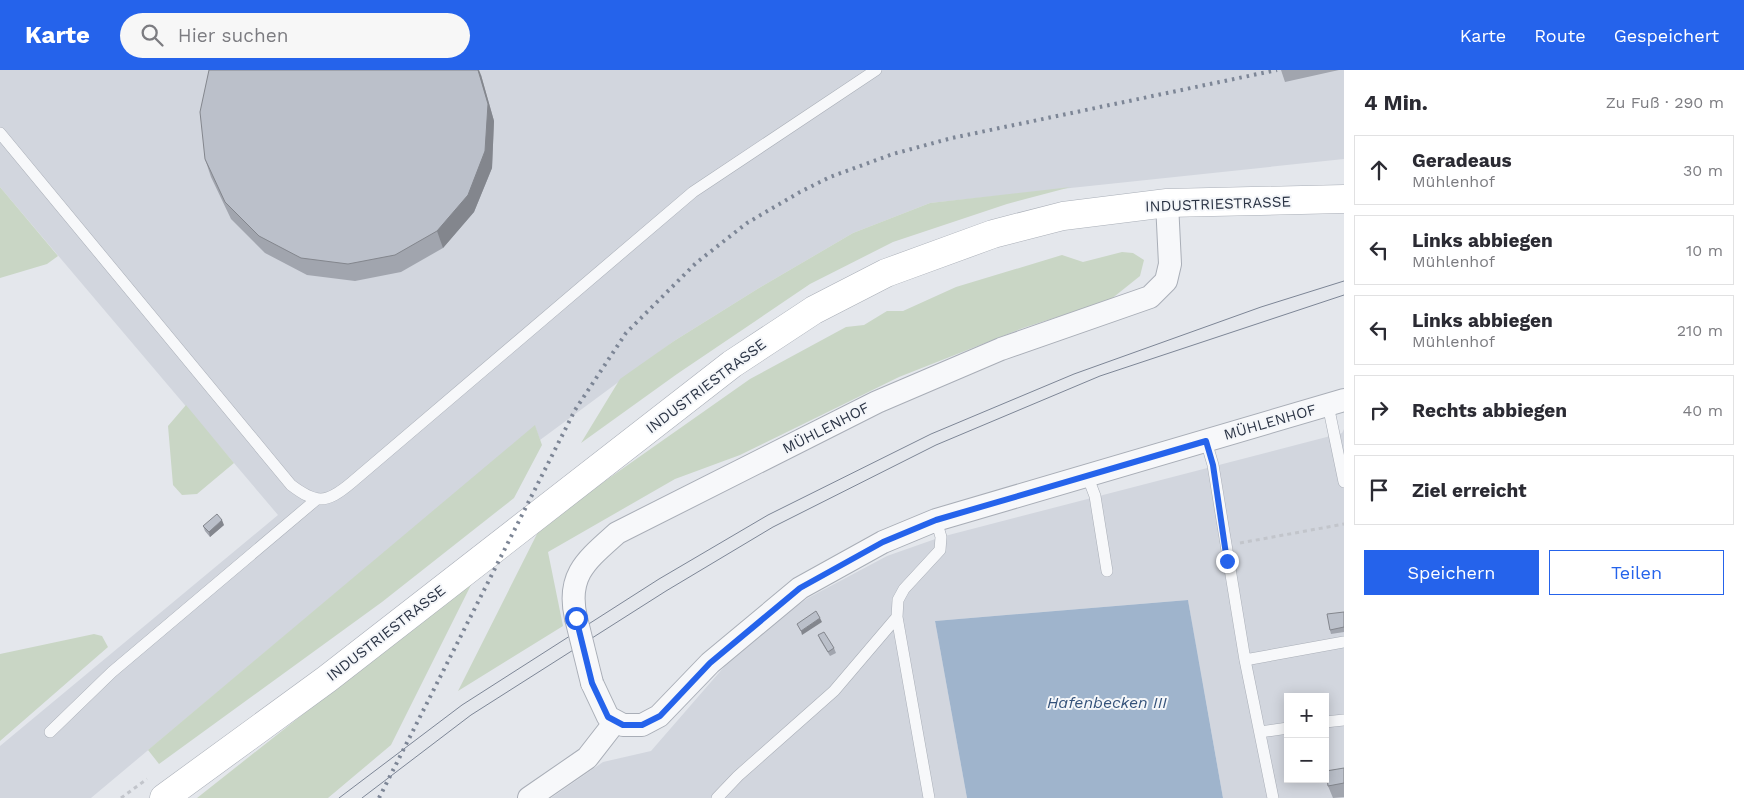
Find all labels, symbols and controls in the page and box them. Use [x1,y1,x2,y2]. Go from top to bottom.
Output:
search box [120,13,470,58]
text: Karte [25,21,90,49]
icon: search [138,21,166,49]
text: Hier suchen [178,24,288,47]
text: Karte [1460,25,1506,46]
text: Route [1534,25,1586,46]
text: Gespeichert [1614,25,1719,46]
text: 4 Min. [1364,90,1428,115]
text: Zu Fuß · 290 m [1606,93,1724,112]
text: Geradeaus [1412,149,1512,172]
icon: ahead [1365,156,1393,184]
text: 30 m [1683,161,1723,180]
text: Mühlenhof [1412,172,1495,191]
street label: INDUSTRIESTRASSE [1145,192,1291,216]
text: Links abbiegen [1412,229,1553,252]
icon: left [1365,236,1393,264]
text: 10 m [1686,241,1723,260]
text: Mühlenhof [1412,252,1495,271]
text: Links abbiegen [1412,309,1553,332]
icon: left [1365,316,1393,344]
text: 210 m [1677,321,1723,340]
text: Mühlenhof [1412,332,1495,351]
street label: INDUSTRIESTRASSE [642,335,770,437]
icon: right [1365,396,1393,424]
street label: MÜHLENHOF [779,398,873,458]
text: Rechts abbiegen [1412,399,1567,422]
street label: MÜHLENHOF [1222,400,1318,444]
text: 40 m [1683,401,1723,420]
icon: arrive [1365,476,1393,504]
text: Ziel erreicht [1412,479,1527,502]
route end [1216,550,1239,573]
button: Speichern [1364,550,1539,595]
button: Teilen [1549,550,1724,595]
street label: INDUSTRIESTRASSE [323,581,449,685]
route start [565,607,588,630]
water label: Hafenbecken III [1047,693,1167,712]
map controls [1284,693,1329,783]
button: + [1284,693,1329,738]
button: − [1284,738,1329,783]

